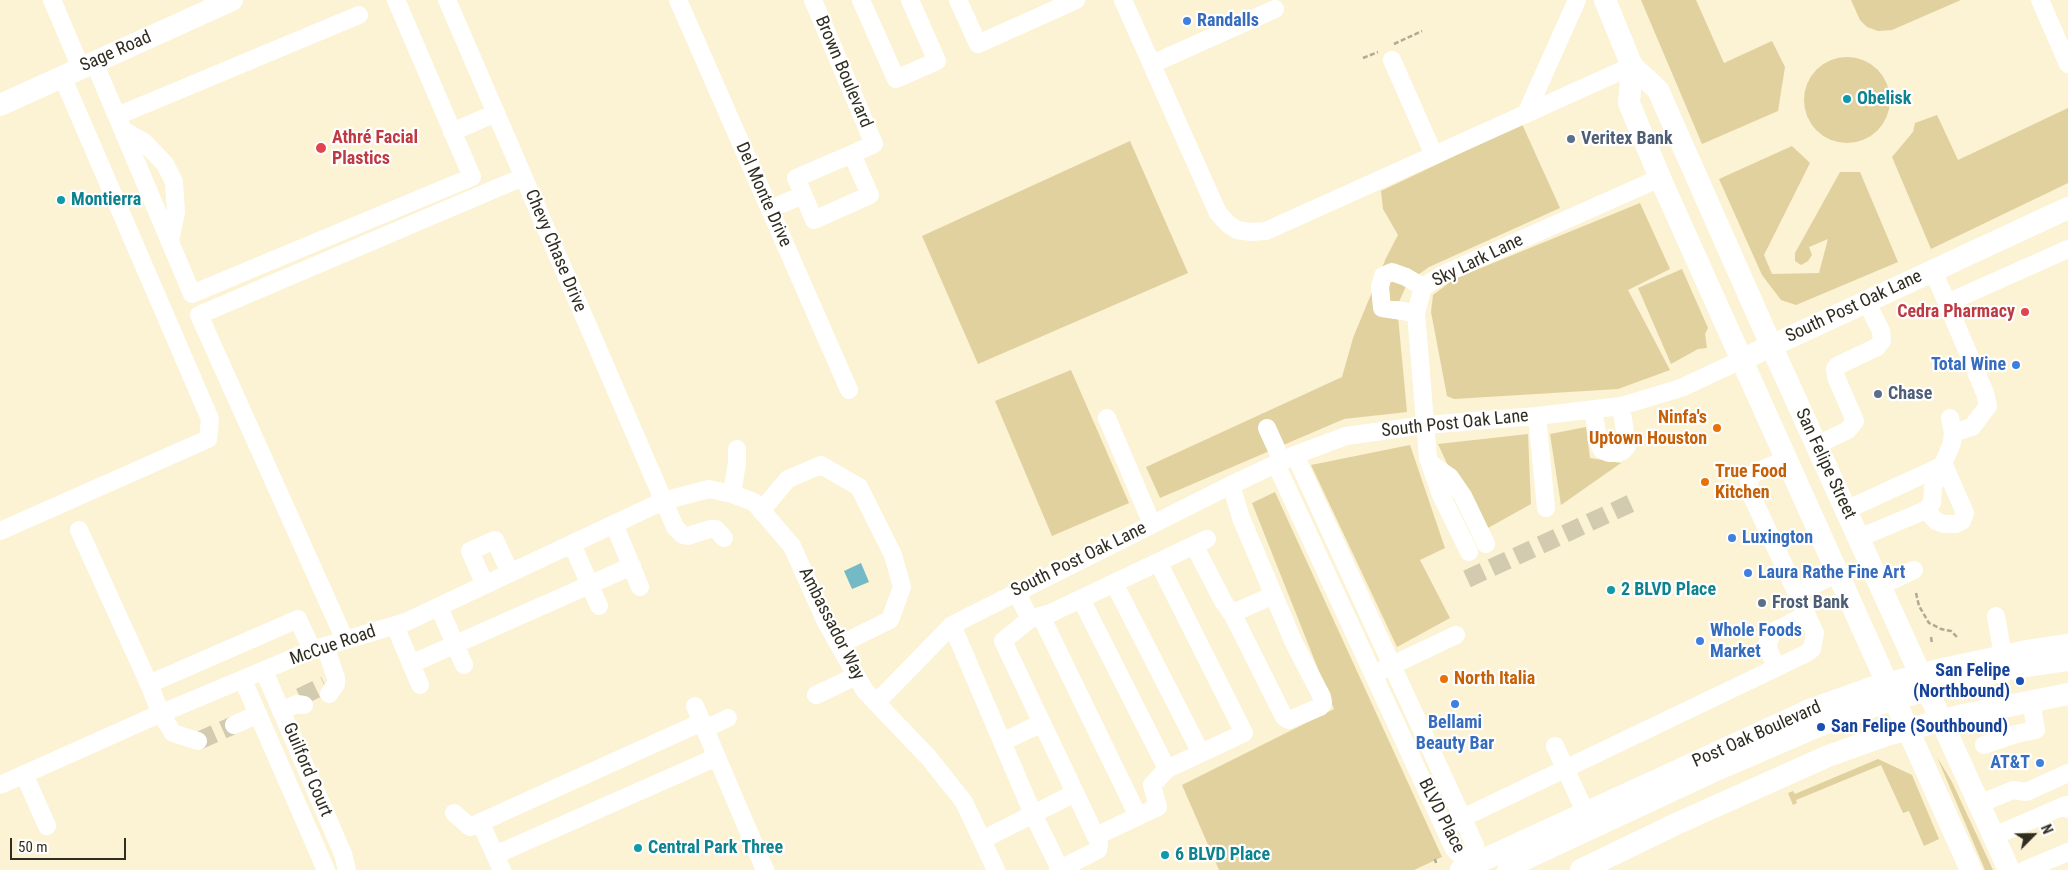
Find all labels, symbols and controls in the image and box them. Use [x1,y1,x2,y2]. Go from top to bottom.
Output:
place label: Randalls [1197,10,1259,32]
street label: Brown Boulevard [810,13,876,131]
marker: Randalls [1181,15,1193,27]
street label: Sage Road [77,27,155,77]
place label: Obelisk [1857,88,1911,110]
marker: Obelisk [1841,93,1853,105]
place label: Athré Facial Plastics [332,127,418,170]
place label: Veritex Bank [1581,128,1673,150]
marker: Veritex Bank [1565,133,1577,145]
street label: Del Monte Drive [730,139,796,251]
marker: Athré Facial Plastics [314,141,328,155]
street label: Chevy Chase Drive [520,187,590,315]
place label: Montierra [71,189,141,211]
marker: Montierra [55,194,67,206]
street label: Sky Lark Lane [1429,230,1527,292]
street label: South Post Oak Lane [1782,266,1926,348]
place label: Cedra Pharmacy [1897,301,2015,323]
marker: Cedra Pharmacy [2019,306,2031,318]
place label: Total Wine [1931,354,2006,376]
marker: Total Wine [2010,359,2022,371]
place label: Chase [1888,383,1932,405]
marker: Chase [1872,388,1884,400]
street label: San Felipe Street [1790,405,1860,523]
street label: South Post Oak Lane [1380,406,1530,442]
place label: Ninfa's Uptown Houston [1589,407,1707,449]
marker: Ninfa's Uptown Houston [1711,422,1723,434]
place label: True Food Kitchen [1715,461,1787,504]
marker: True Food Kitchen [1699,476,1711,488]
street label: South Post Oak Lane [1008,518,1150,602]
place label: Luxington [1742,527,1813,549]
marker: Luxington [1726,532,1738,544]
place label: Laura Rathe Fine Art [1758,562,1905,584]
street label: Ambassador Way [793,564,869,684]
marker: Laura Rathe Fine Art [1742,567,1754,579]
place label: 2 BLVD Place [1621,579,1716,601]
marker: 2 BLVD Place [1605,584,1617,596]
place label: Frost Bank [1772,592,1849,614]
marker: Frost Bank [1756,597,1768,609]
place label: Whole Foods Market [1710,620,1802,662]
street label: McCue Road [287,621,379,671]
marker: Whole Foods Market [1694,635,1706,647]
place label: San Felipe (Northbound) [1913,660,2010,702]
place label: North Italia [1454,668,1535,690]
marker: North Italia [1438,673,1450,685]
marker: San Felipe (Northbound) [2014,675,2026,687]
street label: Post Oak Boulevard [1689,697,1825,773]
marker: Bellami Beauty Bar [1449,698,1461,710]
place label: Bellami Beauty Bar [1416,712,1494,754]
place label: San Felipe (Southbound) [1831,716,2008,738]
street label: Guilford Court [278,720,336,820]
marker: San Felipe (Southbound) [1815,721,1827,733]
place label: AT&T [1990,752,2030,774]
marker: AT&T [2034,757,2046,769]
street label: BLVD Place [1413,775,1469,857]
north arrow [2008,810,2058,860]
text: N [2038,822,2056,836]
scale bar [12,828,129,860]
place label: Central Park Three [648,837,783,859]
text: 50 m [18,838,48,856]
marker: Central Park Three [632,842,644,854]
place label: 6 BLVD Place [1175,844,1270,866]
marker: 6 BLVD Place [1159,849,1171,861]

